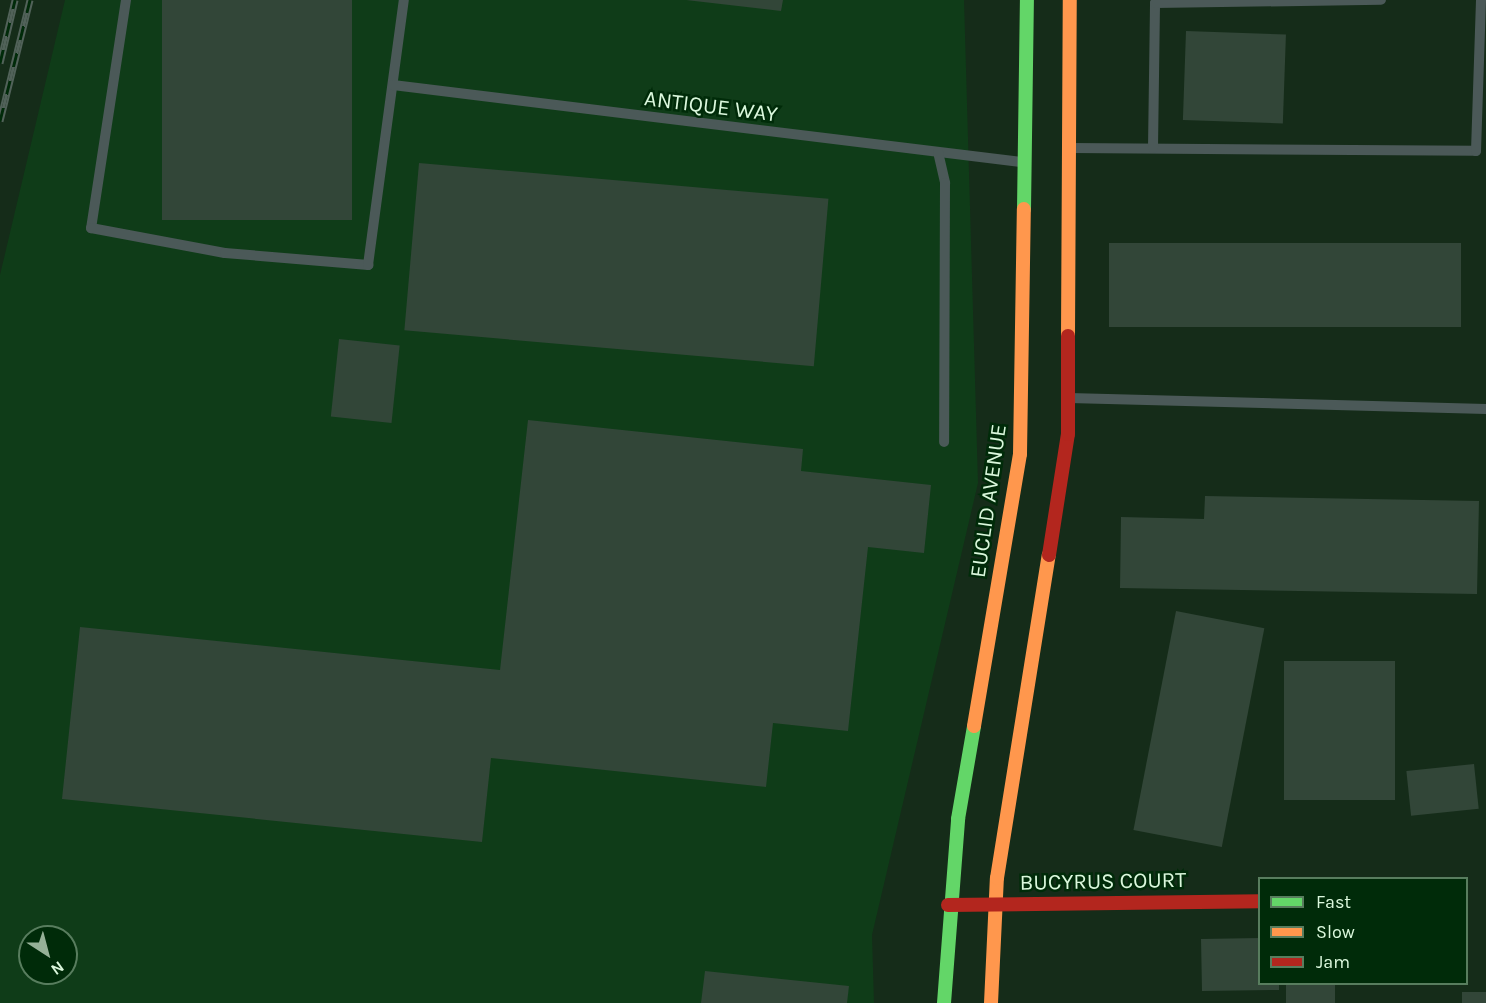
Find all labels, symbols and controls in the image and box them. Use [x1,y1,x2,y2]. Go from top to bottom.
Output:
street label: ANTIQUE WAY [643,86,779,128]
street label: EUCLID AVENUE [965,422,1013,580]
street label: BUCYRUS COURT [1020,867,1186,897]
legend [1258,877,1468,985]
text: Fast [1316,891,1351,913]
text: Slow [1316,921,1355,943]
north arrow [18,925,78,985]
text: Jam [1316,951,1350,973]
text: N [47,957,68,979]

